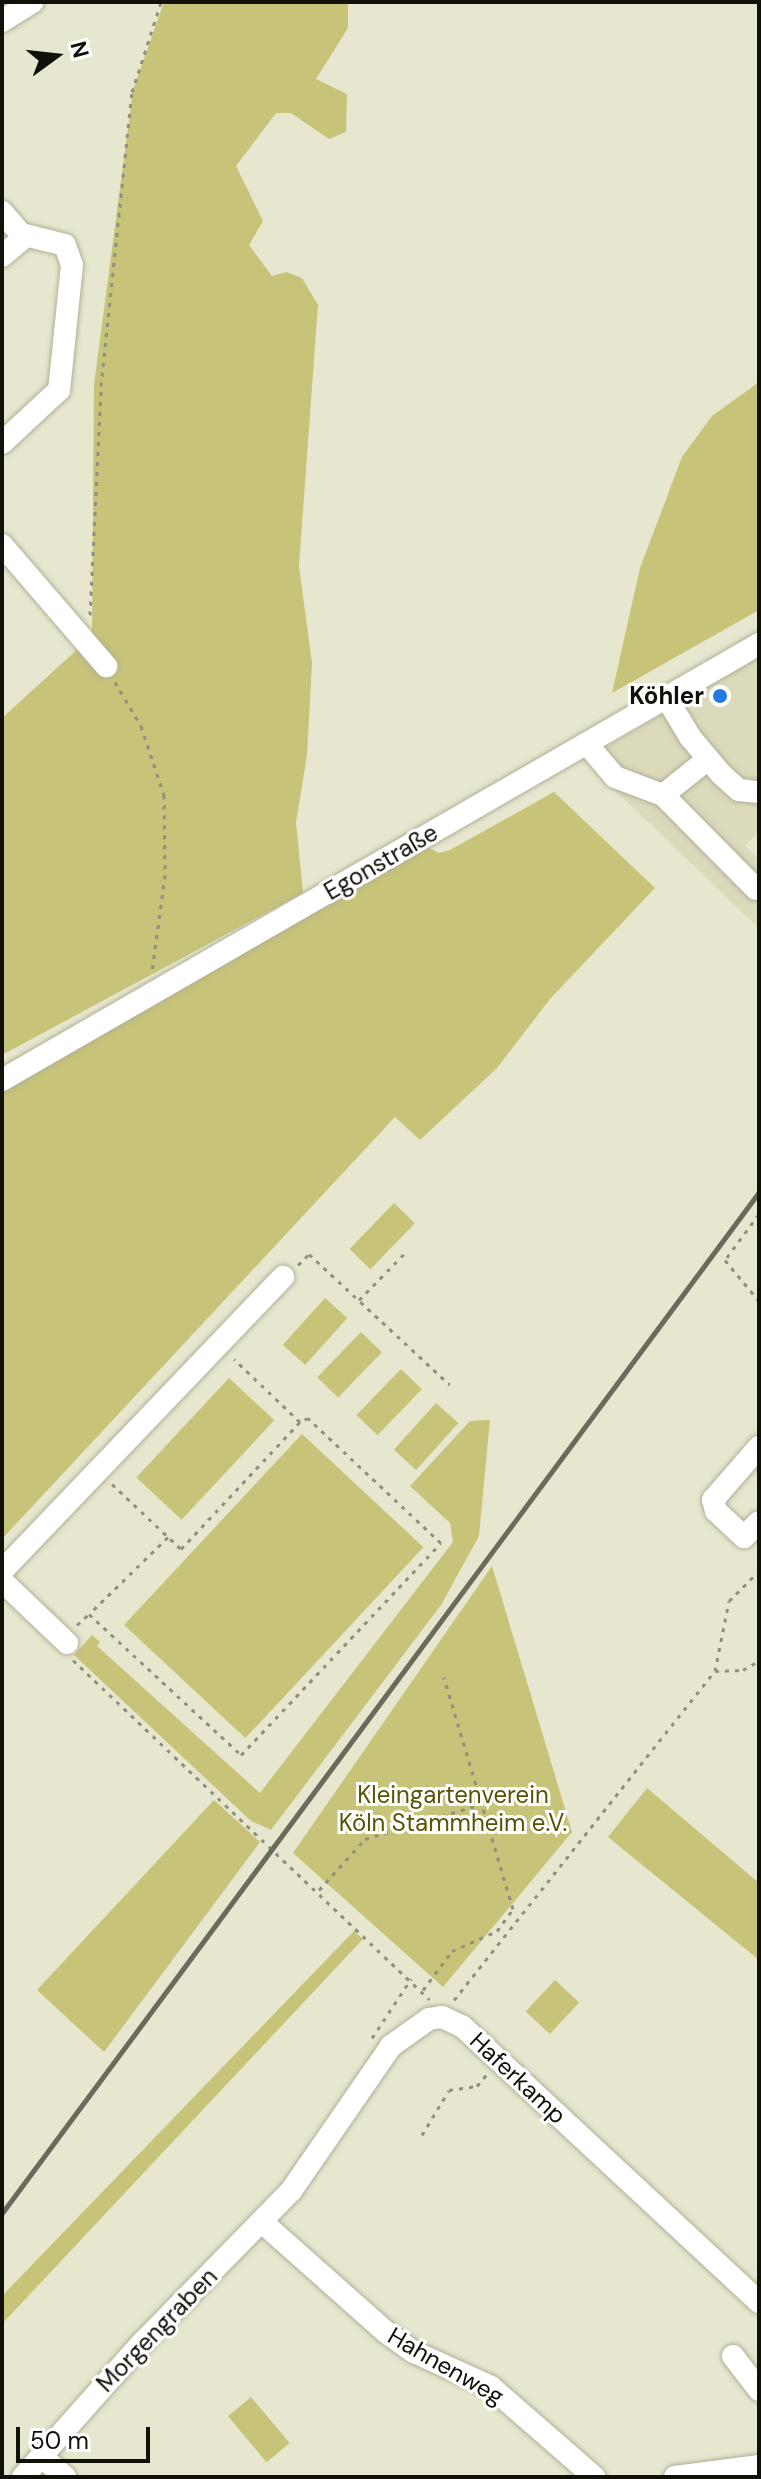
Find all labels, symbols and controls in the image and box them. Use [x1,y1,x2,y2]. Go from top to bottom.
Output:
north arrow [16,16,96,96]
text: N [64,38,96,61]
place label: Köhler [629,682,704,710]
marker: Köhler [711,687,729,705]
street label: Egonstraße [319,818,443,906]
park label: Kleingartenverein Köln Stammheim e.V. [339,1781,567,1837]
street label: Haferkamp [464,2026,572,2130]
street label: Morgengraben [91,2262,223,2398]
street label: Hahnenweg [383,2321,509,2411]
scale bar [20,2411,154,2461]
text: 50 m [30,2425,89,2456]

